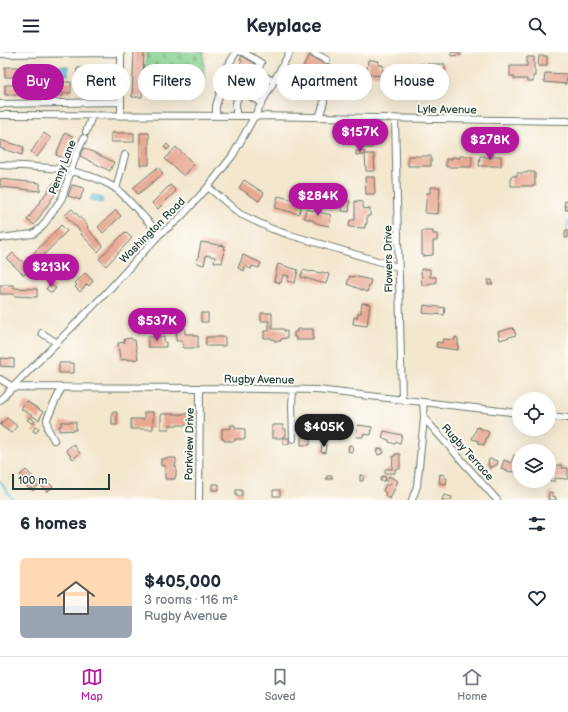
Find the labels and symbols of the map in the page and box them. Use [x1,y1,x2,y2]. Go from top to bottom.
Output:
street label: Lyle Avenue [417,102,477,117]
pin: $157K [332,119,388,153]
pin: $278K [462,127,518,161]
street label: Penny Lane [46,138,79,196]
pin: $284K [290,183,346,217]
street label: Washington Road [117,195,188,266]
street label: Flowers Drive [381,225,396,293]
pin: $213K [23,254,79,288]
pin: $537K [129,308,185,342]
street label: Rugby Avenue [224,372,295,387]
street label: Parkview Drive [182,407,197,480]
pin: $405K [296,414,352,448]
street label: Rugby Terrace [439,421,497,484]
scale bar [12,472,110,491]

